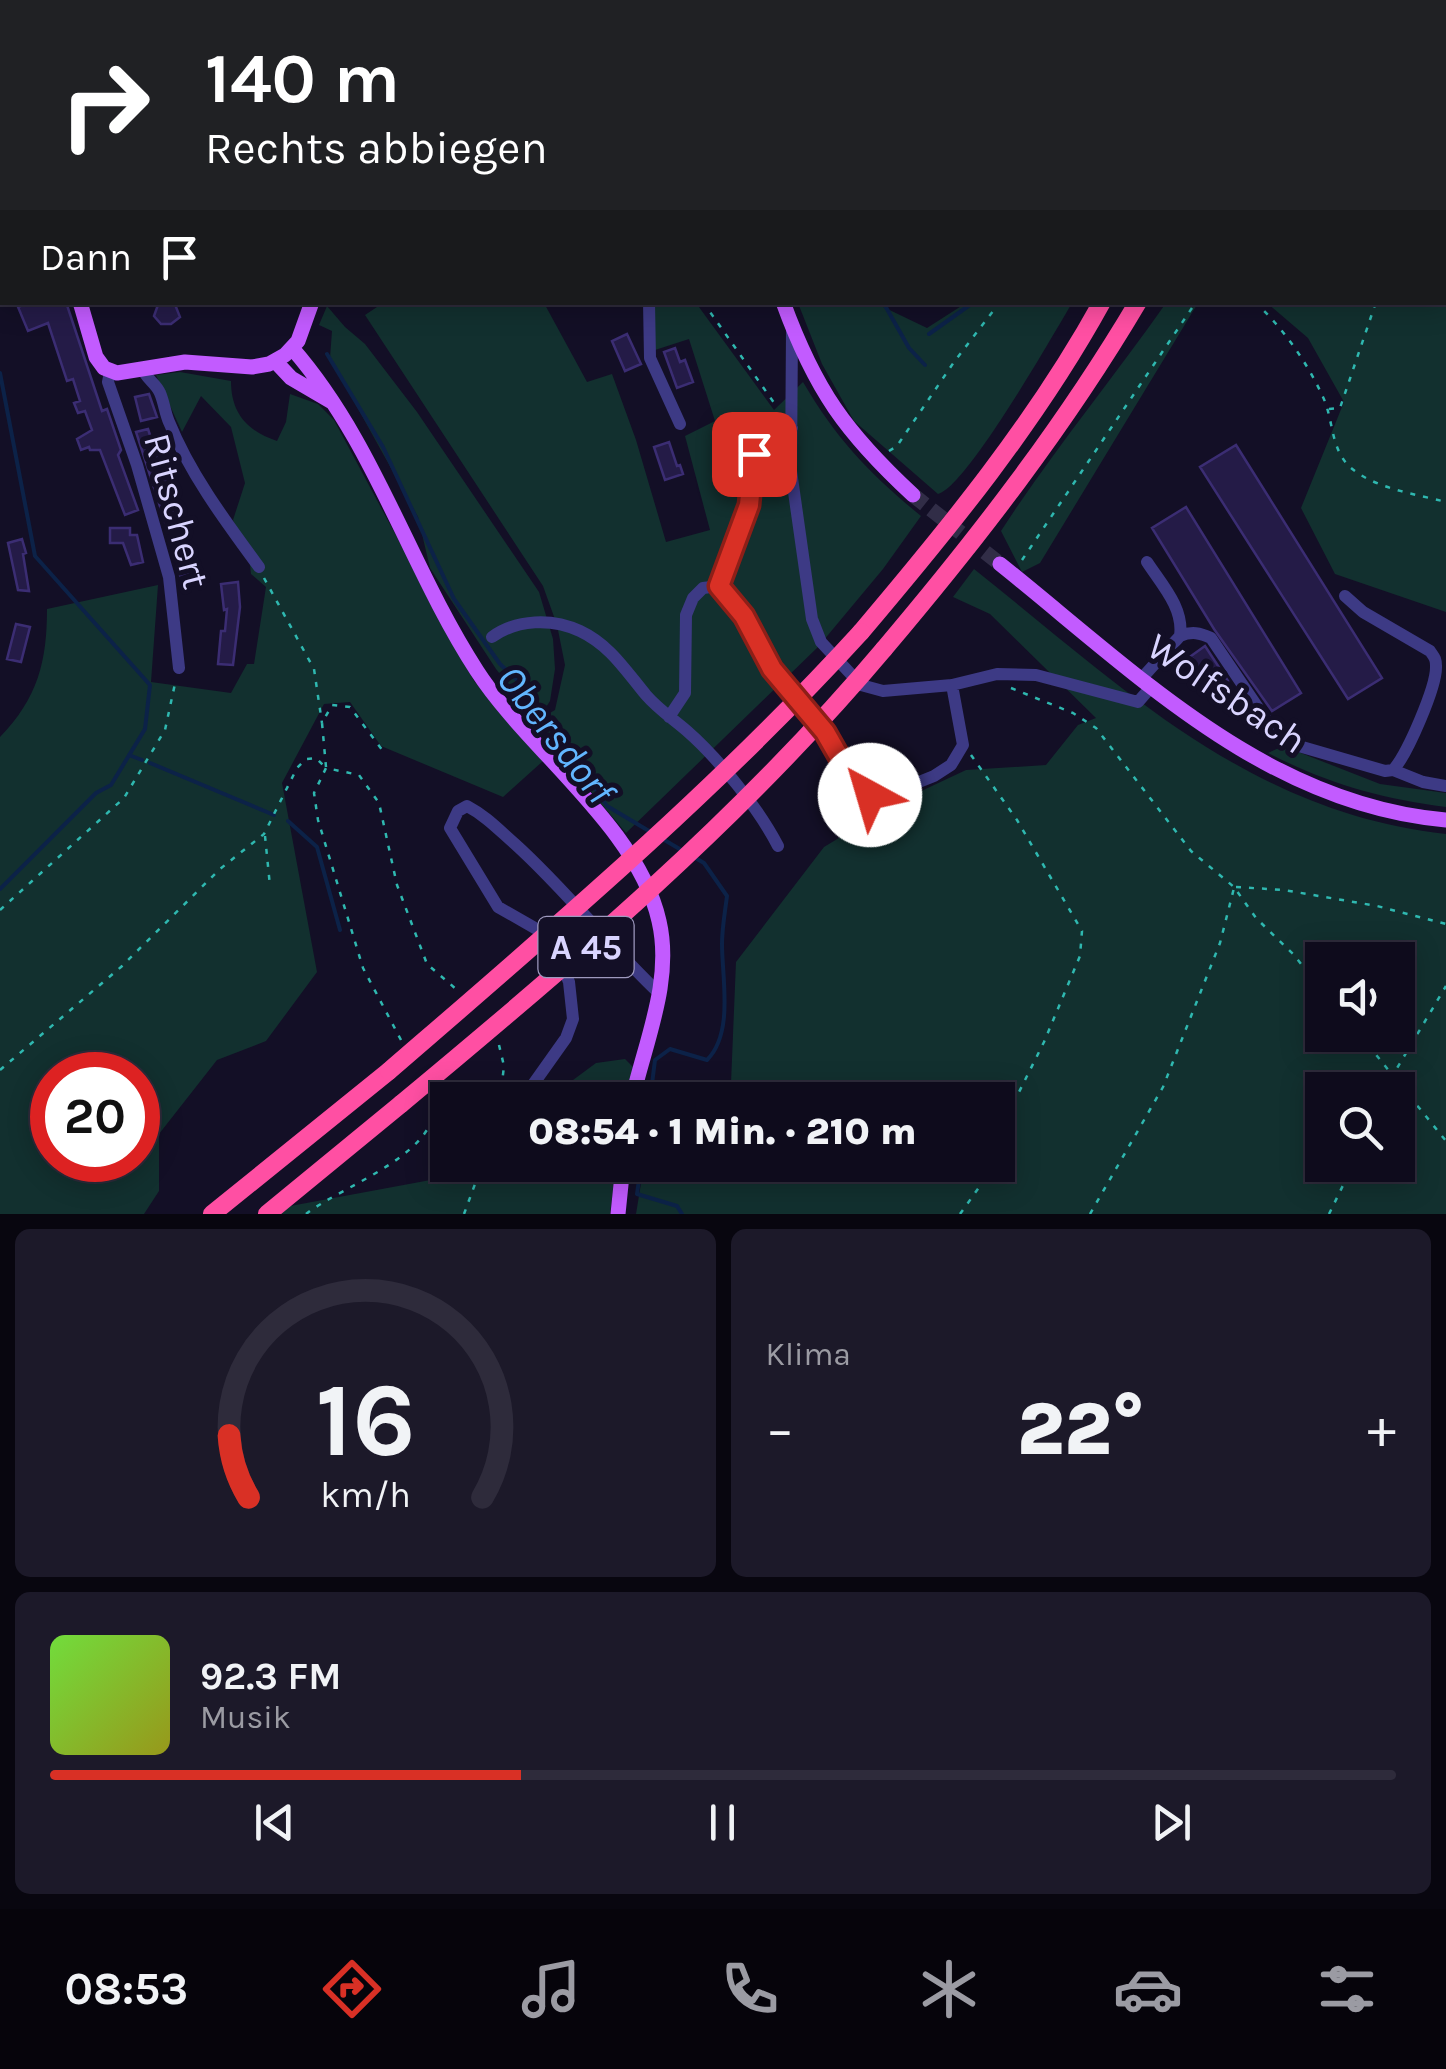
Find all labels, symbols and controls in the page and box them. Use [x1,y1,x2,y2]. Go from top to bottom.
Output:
text: 140 m [205,38,400,120]
icon: right [40,40,170,170]
text: Rechts abbiegen [205,122,548,174]
icon: arrive [152,230,207,285]
text: Dann [40,235,132,280]
pin [712,412,797,497]
icon: arrive [727,427,782,482]
street label: Ritschert [134,429,219,594]
street label: Wolfsbach [1139,624,1315,763]
water label: Obersdorf [487,656,626,816]
position arrow [818,743,922,847]
road number: A 45 [538,917,634,977]
map controls [1305,942,1415,1182]
button: sound [1305,942,1415,1052]
speed limit sign: 20 [30,1052,160,1182]
button: search [1305,1072,1415,1182]
text: 08:54 · 1 Min. · 210 m [528,1109,917,1154]
text: Klima [766,1336,851,1373]
text: 16 [315,1360,415,1481]
text: 22° [1017,1385,1145,1473]
text: − [766,1397,794,1461]
text: + [1367,1397,1396,1461]
text: km/h [320,1474,411,1516]
text: 92.3 FM [200,1654,342,1699]
text: Musik [200,1699,291,1736]
icon: previous [247,1795,302,1850]
icon: pause [695,1795,750,1850]
icon: next [1144,1795,1199,1850]
icon: directions [317,1954,387,2024]
icon: music [516,1954,586,2024]
icon: phone [715,1954,785,2024]
icon: climate [914,1954,984,2024]
icon: car [1113,1954,1183,2024]
icon: filters [1312,1954,1382,2024]
text: 08:53 [64,1963,188,2015]

